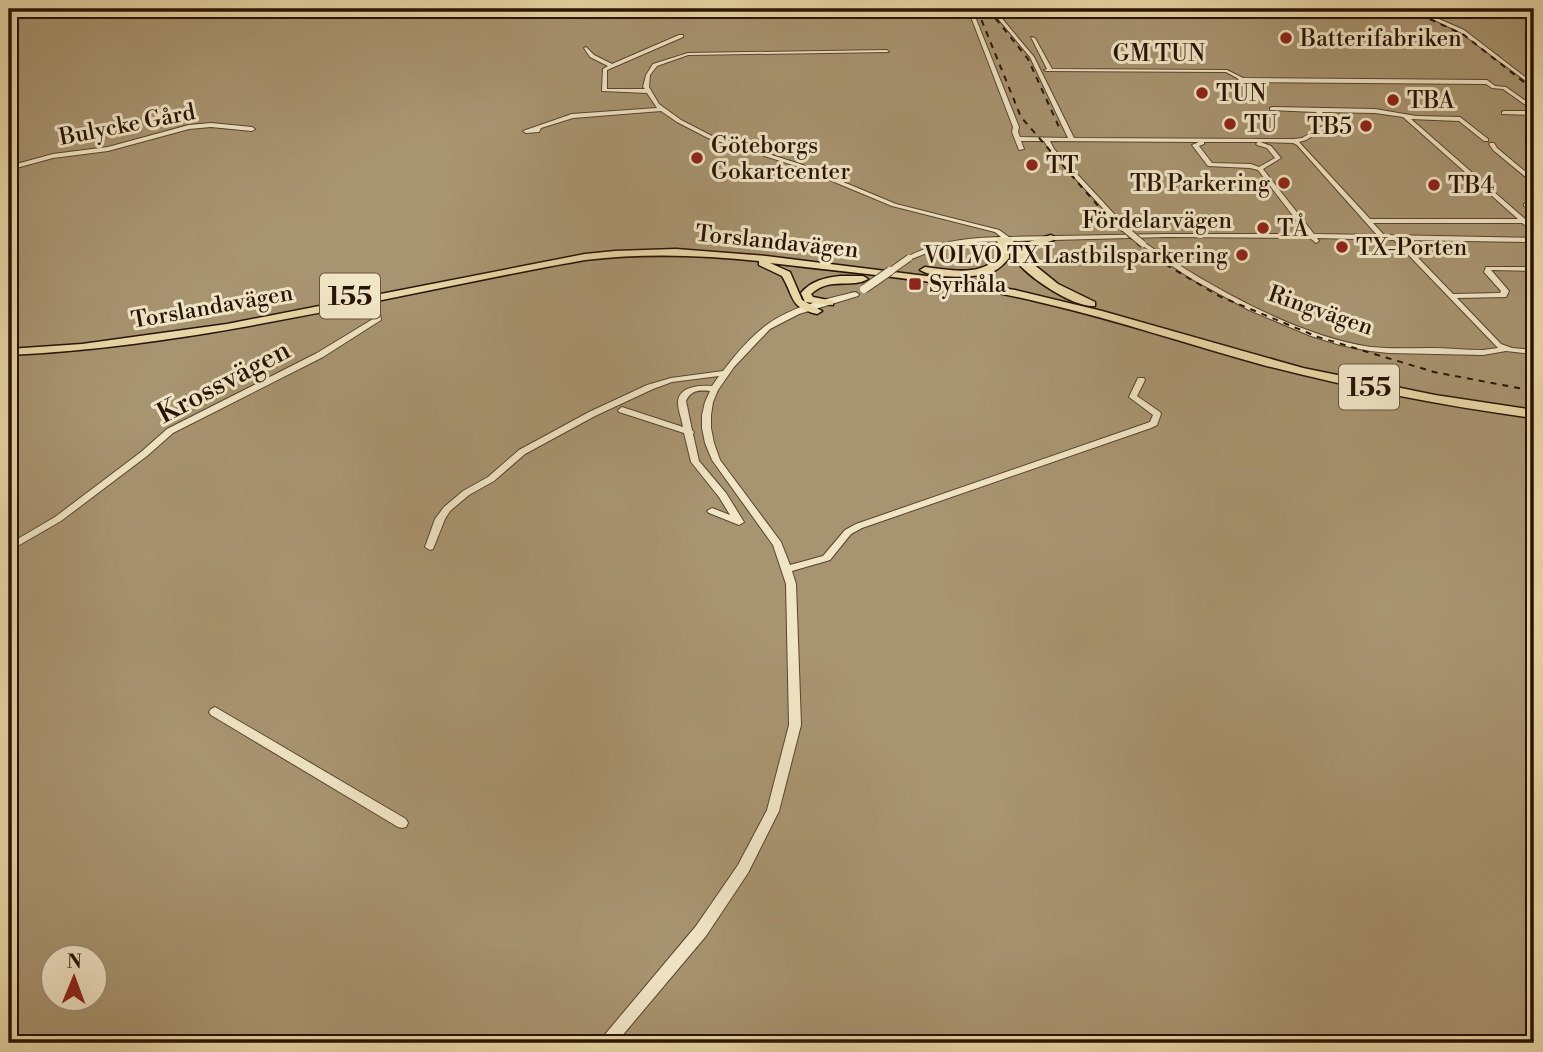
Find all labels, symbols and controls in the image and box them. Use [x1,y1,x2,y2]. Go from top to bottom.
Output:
place label: Batterifabriken [1299,25,1462,53]
marker: Batterifabriken [1278,30,1294,46]
street label: GM TUN [1113,40,1205,68]
place label: TUN [1216,80,1266,108]
marker: TUN [1194,85,1210,101]
place label: TBA [1407,87,1456,115]
marker: TBA [1385,92,1401,108]
street label: Bulycke Gård [56,98,198,152]
place label: TU [1244,111,1277,139]
place label: TB5 [1307,113,1352,141]
marker: TU [1222,116,1238,132]
marker: TB5 [1358,118,1374,134]
place label: Göteborgs Gokartcenter [711,132,850,186]
marker: Göteborgs Gokartcenter [689,150,705,166]
place label: TT [1046,152,1078,180]
marker: TT [1024,157,1040,173]
place label: TB Parkering [1130,170,1270,198]
place label: TB4 [1448,172,1494,200]
marker: TB Parkering [1276,175,1292,191]
marker: TB4 [1426,177,1442,193]
street label: Fördelarvägen [1082,207,1232,235]
place label: TÅ [1277,213,1310,243]
street label: Torslandavägen [694,220,860,265]
marker: TÅ [1255,220,1271,236]
place label: TX-Porten [1356,234,1468,262]
marker: TX-Porten [1334,239,1350,255]
place label: VOLVO TX Lastbilsparkering [922,242,1228,270]
marker: VOLVO TX Lastbilsparkering [1234,247,1250,263]
place label: Syrhåla [929,271,1007,299]
road number: 155 [320,274,380,318]
marker: Syrhåla [907,276,923,292]
street label: Torslandavägen [129,279,295,335]
street label: Ringvägen [1265,280,1377,342]
street label: Krossvägen [151,332,297,432]
road number: 155 [1339,364,1399,410]
north arrow [38,944,108,1014]
text: N [67,950,82,974]

